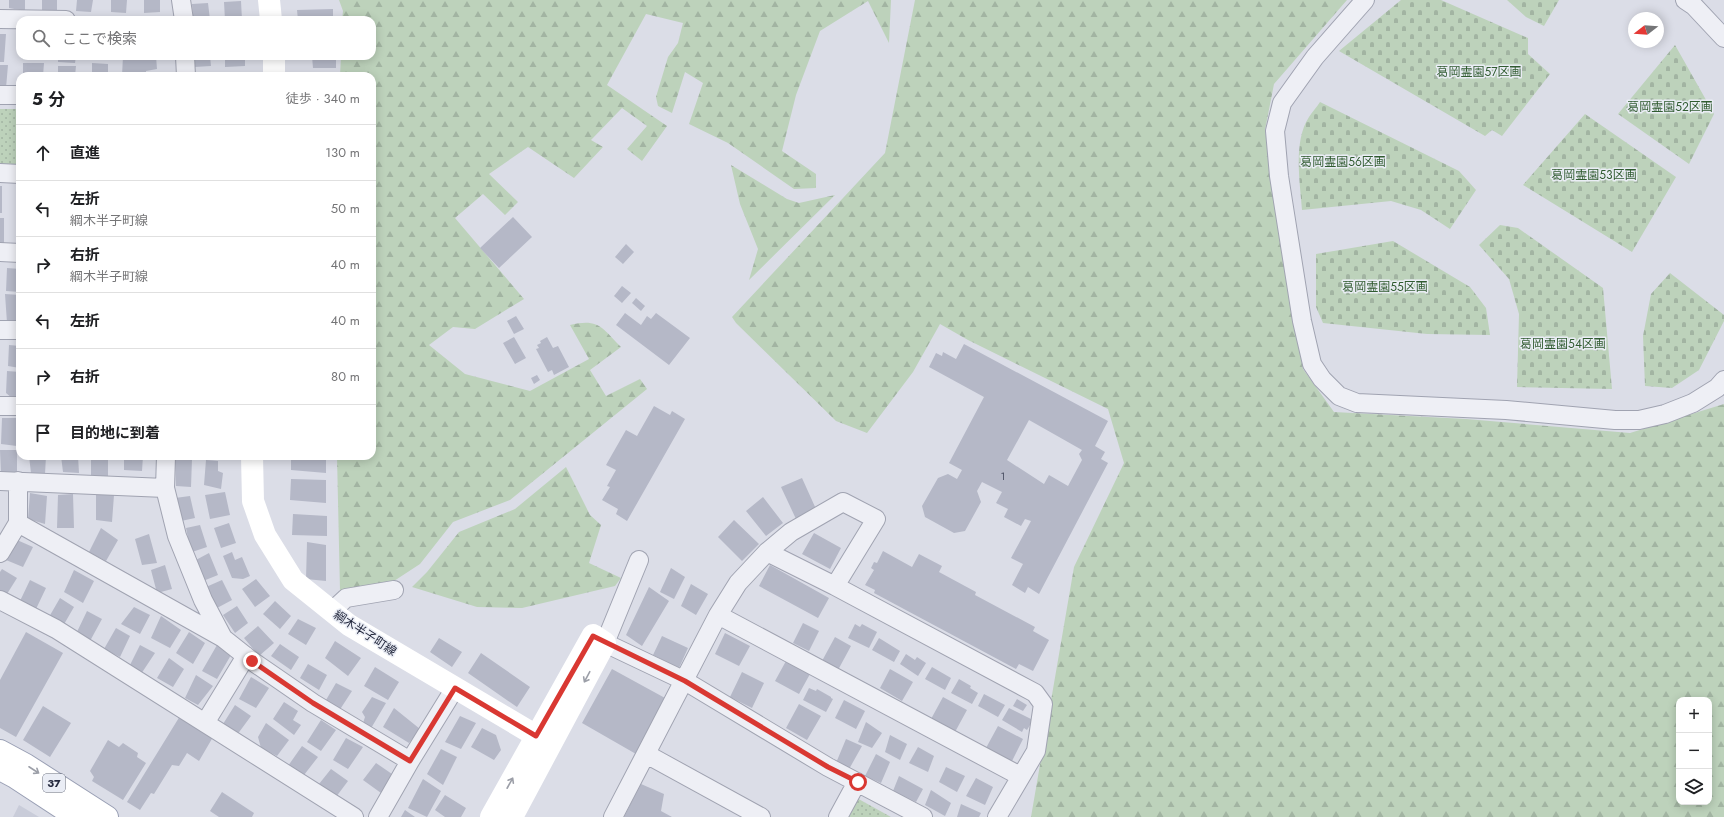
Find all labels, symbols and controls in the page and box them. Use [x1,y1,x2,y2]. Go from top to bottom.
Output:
north arrow [1628,12,1664,48]
search box [16,16,376,60]
icon: search [30,27,52,49]
text: ここで検索 [62,28,137,50]
park label: 葛岡霊園57区画 [1436,63,1522,81]
text: 5 分 [32,87,65,111]
text: 徒歩 · 340 m [286,89,360,108]
park label: 葛岡霊園52区画 [1627,98,1713,116]
icon: ahead [32,142,54,164]
text: 直進 [70,142,100,164]
text: 130 m [325,143,360,162]
park label: 葛岡霊園56区画 [1300,153,1386,171]
park label: 葛岡霊園53区画 [1551,166,1637,184]
text: 左折 [70,188,100,210]
icon: left [32,198,54,220]
text: 50 m [331,199,360,218]
text: 綱木半子町線 [70,211,148,230]
text: 右折 [70,244,100,266]
icon: right [32,254,54,276]
text: 40 m [331,255,360,274]
text: 綱木半子町線 [70,267,148,286]
park label: 葛岡霊園55区画 [1342,278,1428,296]
icon: left [32,310,54,332]
text: 左折 [70,310,100,332]
text: 40 m [331,311,360,330]
park label: 葛岡霊園54区画 [1520,335,1606,353]
icon: right [32,366,54,388]
text: 右折 [70,366,100,388]
text: 80 m [331,367,360,386]
icon: arrive [32,422,54,444]
text: 目的地に到着 [70,422,160,444]
house number: 1 [1001,469,1005,484]
street label: 綱木半子町線 [330,606,400,660]
route end [243,652,261,670]
one-way arrow [582,671,590,683]
map controls [1676,697,1712,805]
button: + [1676,697,1712,733]
button: − [1676,733,1712,769]
one-way arrow [28,766,39,774]
button: layers [1676,769,1712,805]
route start [849,773,867,791]
road number: 37 [43,774,65,792]
one-way arrow [506,777,514,789]

